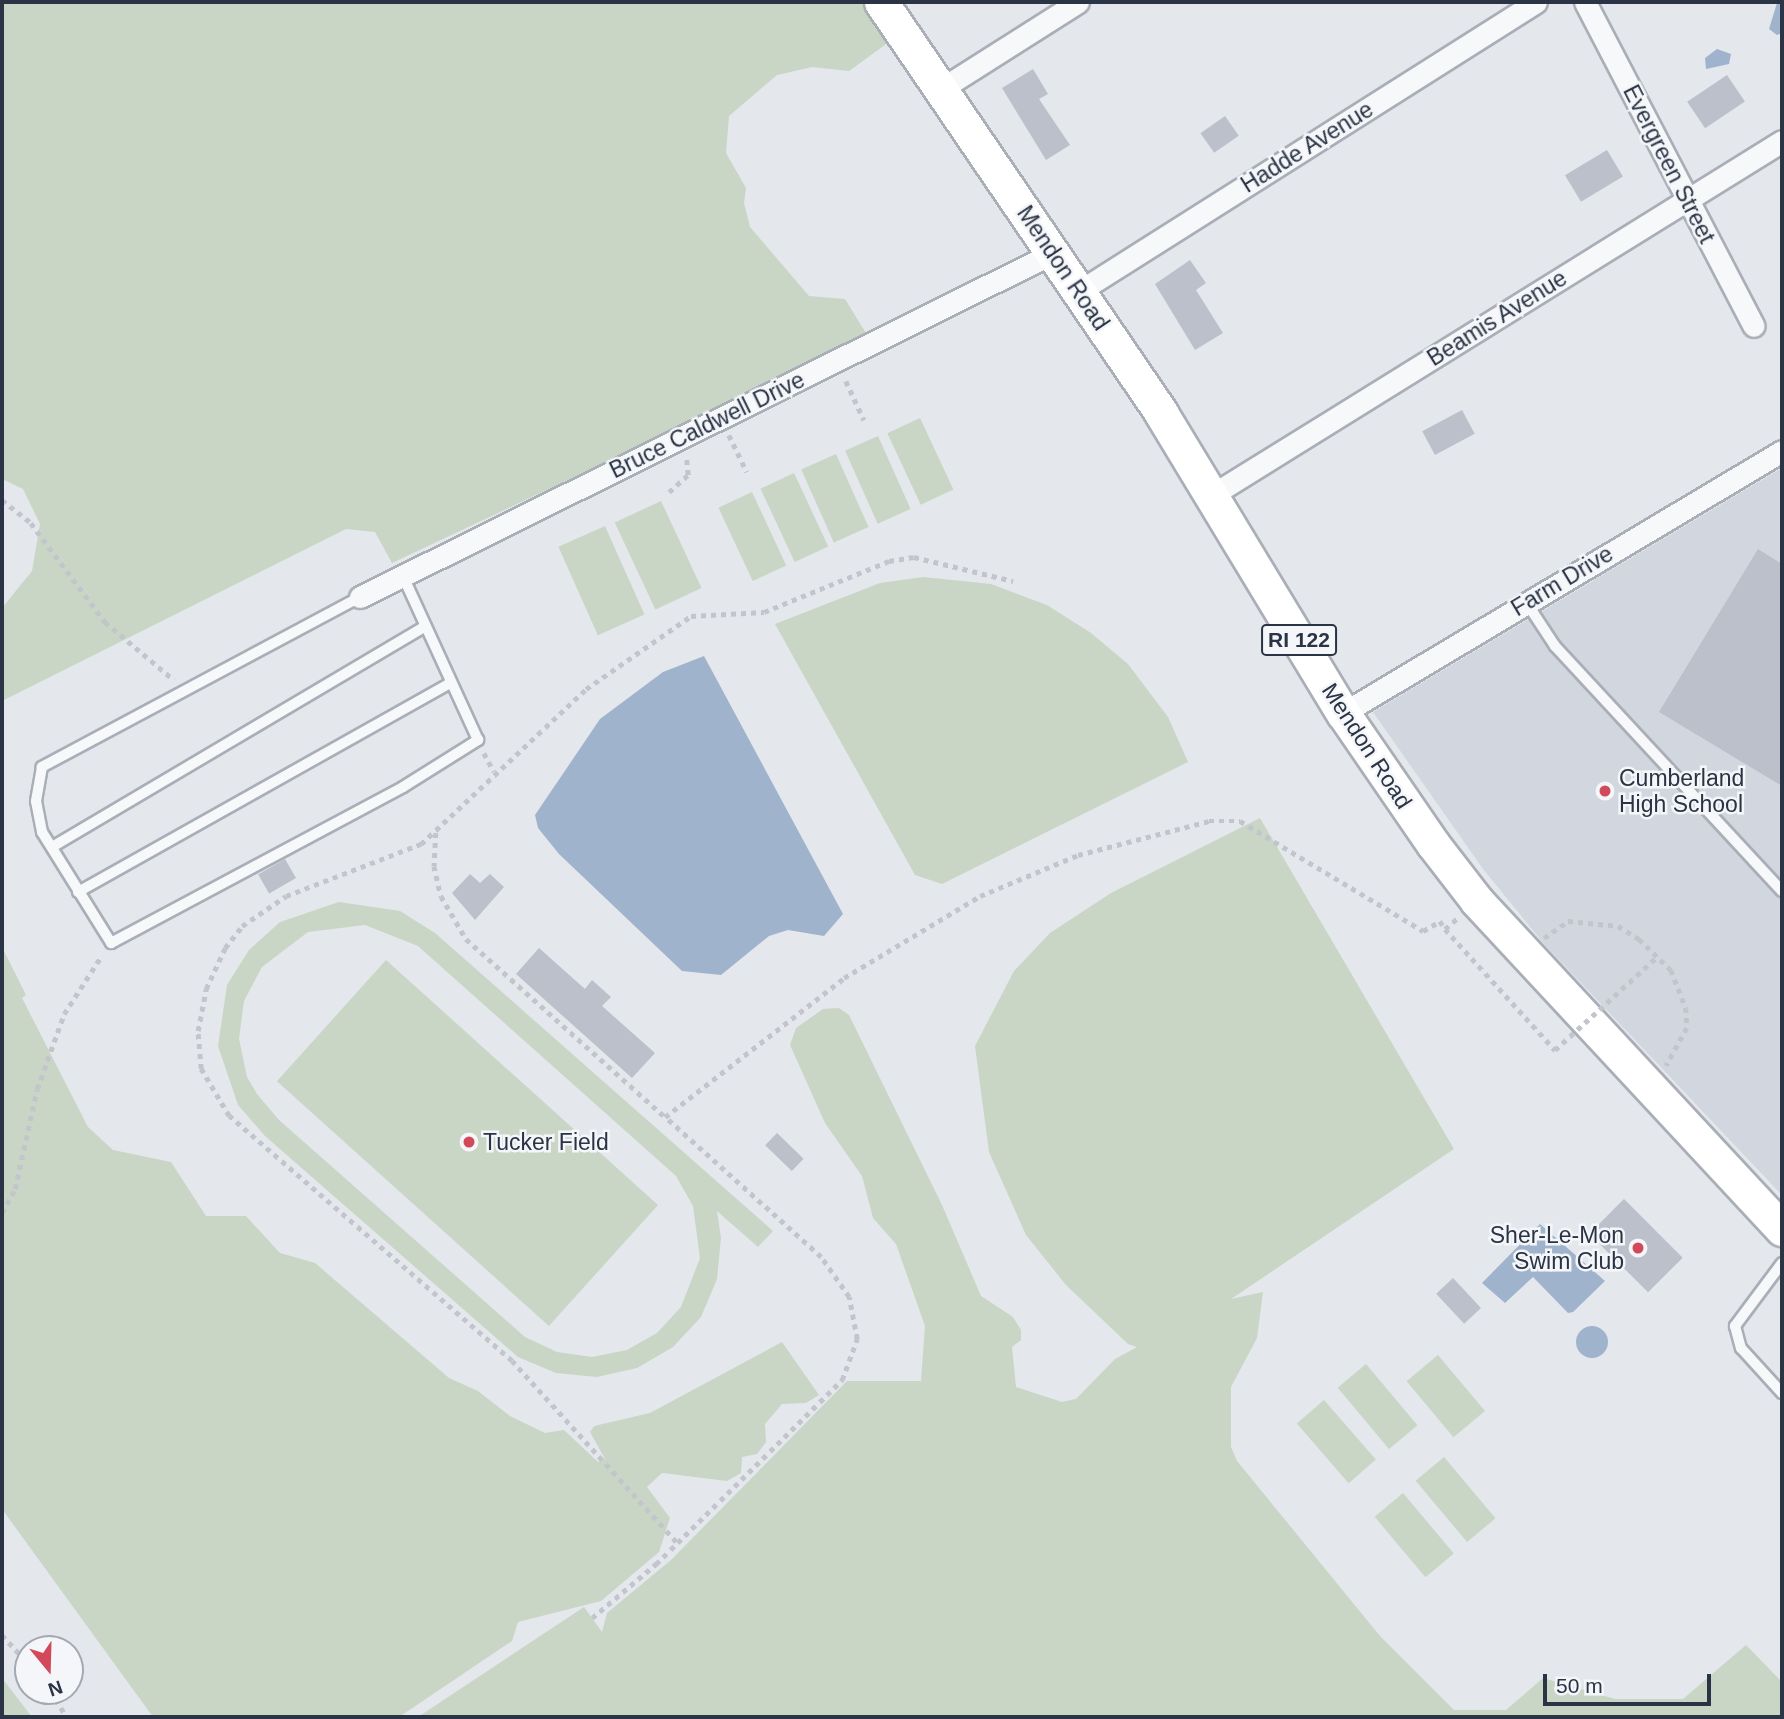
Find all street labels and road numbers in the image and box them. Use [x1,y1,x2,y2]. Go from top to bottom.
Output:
street label: Evergreen Street [1617,80,1721,248]
street label: Hadde Avenue [1235,95,1379,199]
street label: Mendon Road [1011,200,1115,336]
street label: Beamis Avenue [1422,264,1572,372]
street label: Bruce Caldwell Drive [605,366,809,484]
street label: Farm Drive [1506,540,1618,622]
road number: RI 122 [1260,622,1338,658]
street label: Mendon Road [1316,678,1418,814]

